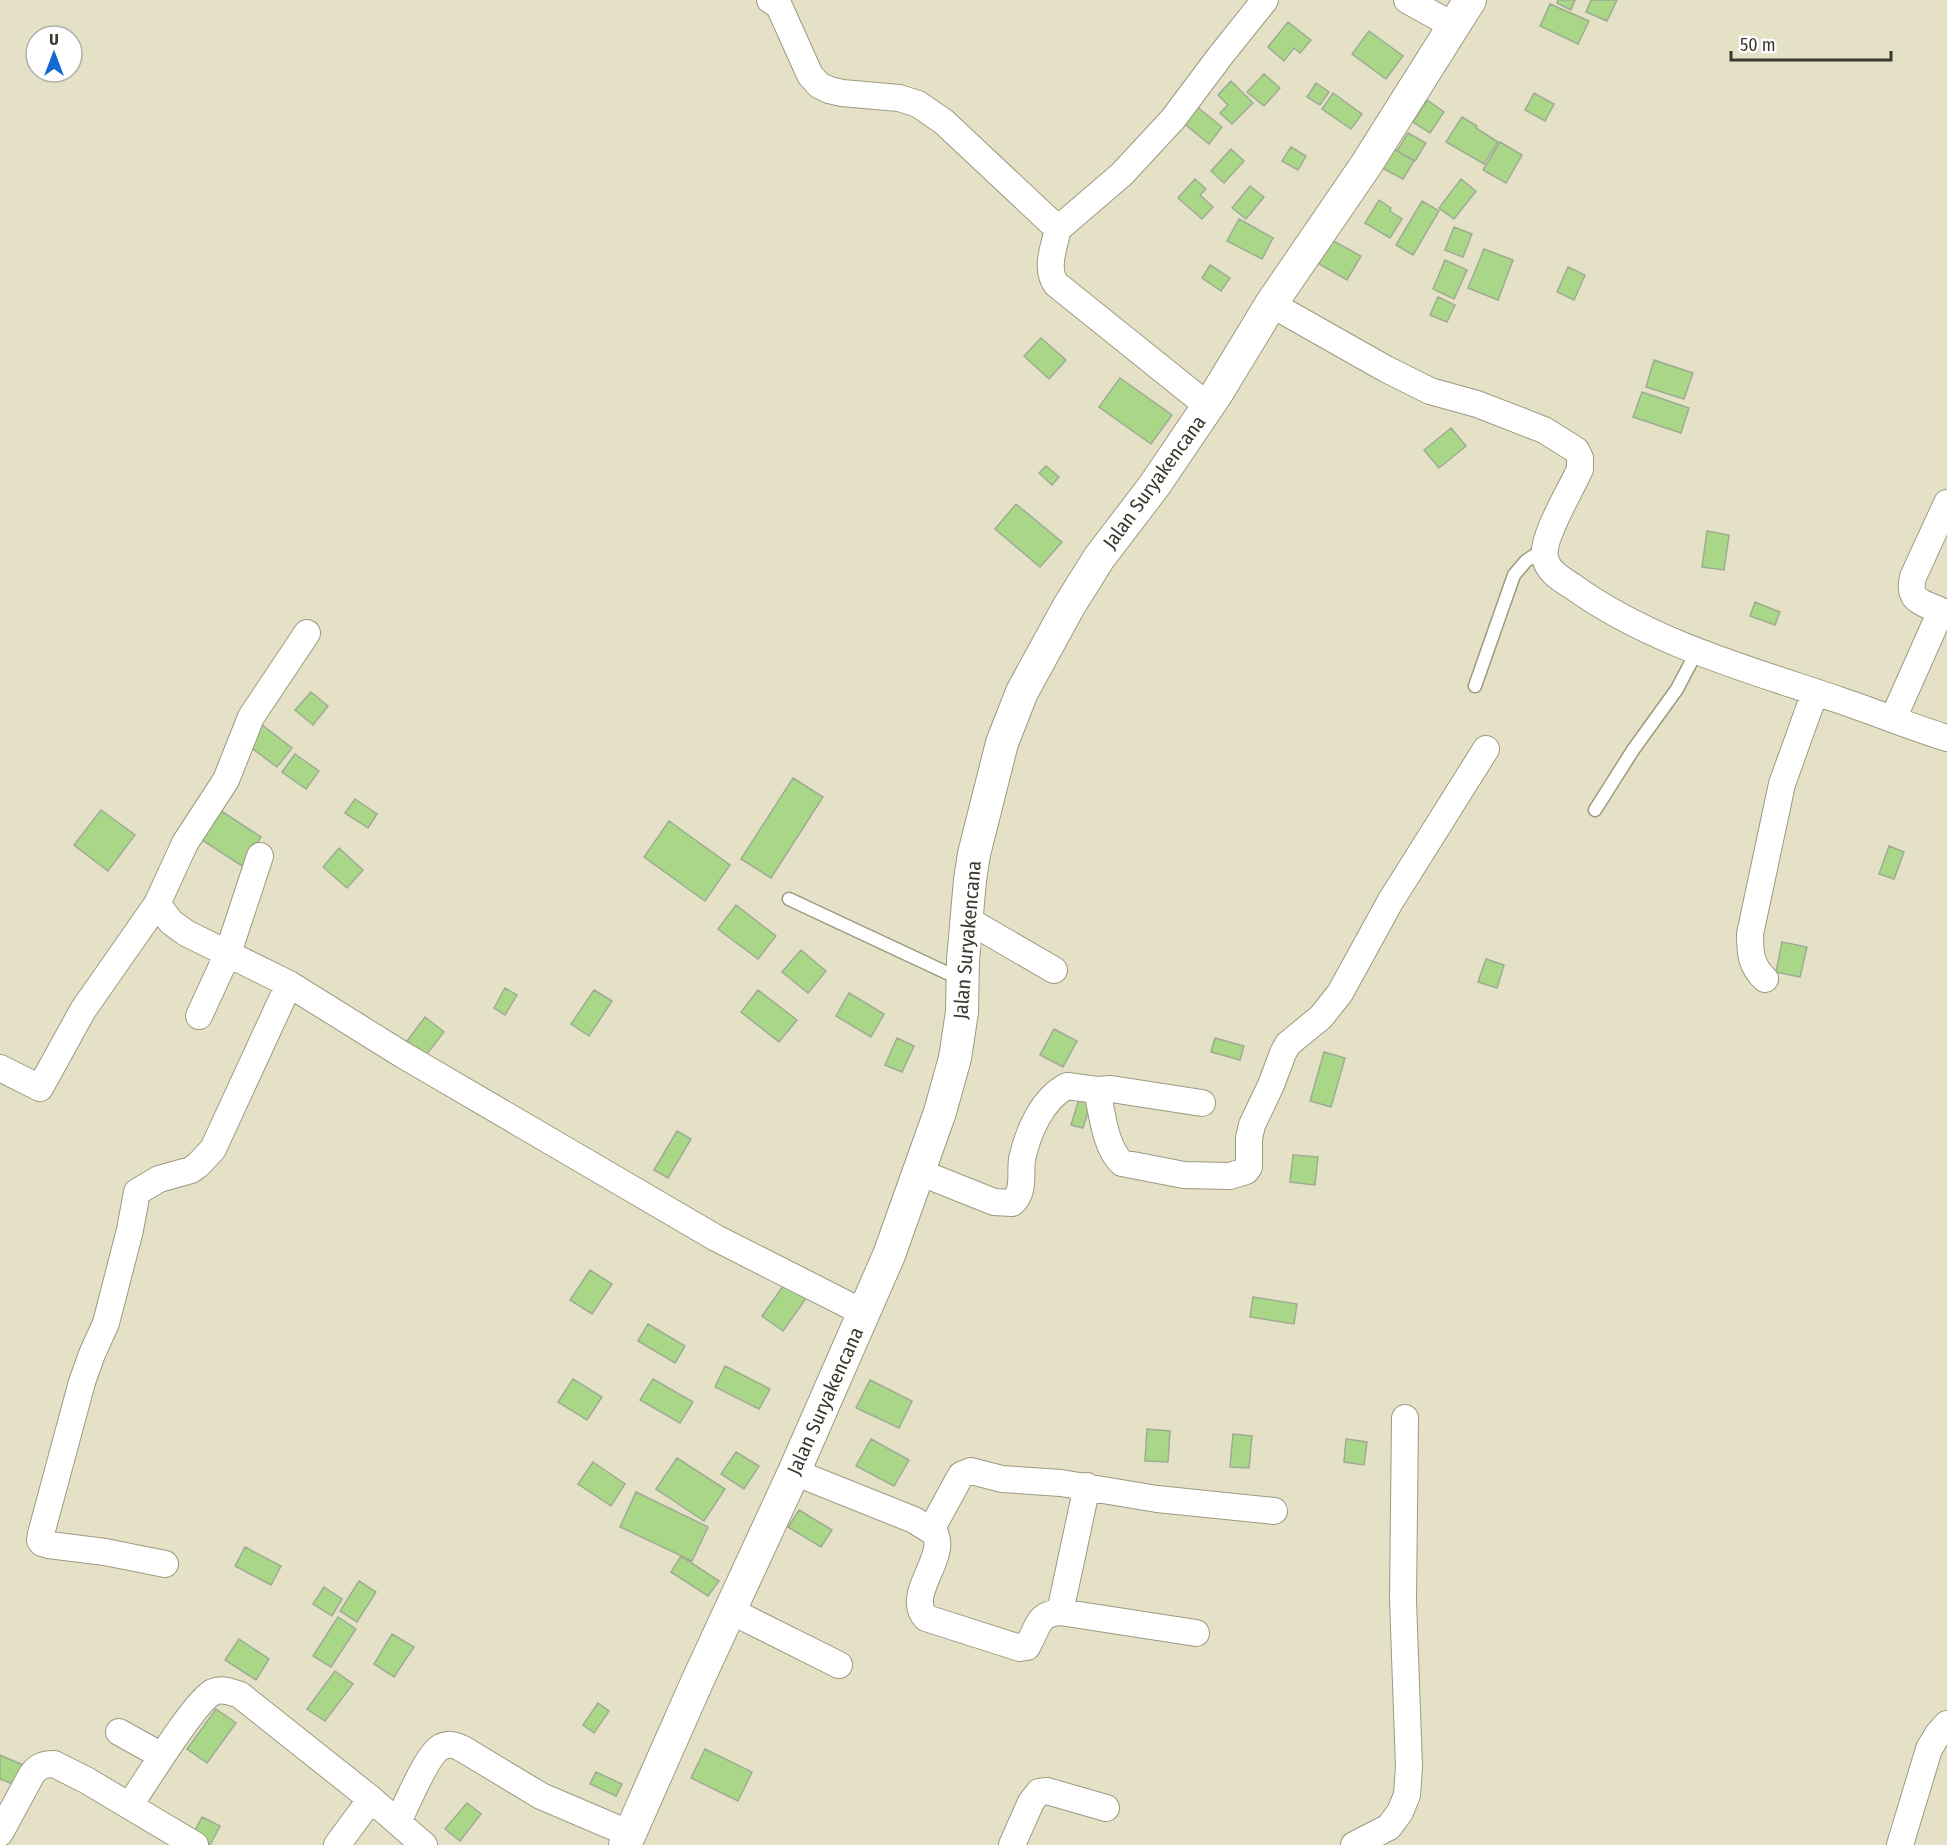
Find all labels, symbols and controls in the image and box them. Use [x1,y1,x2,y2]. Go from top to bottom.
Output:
north arrow [24,24,84,84]
scale bar [1731,24,1892,62]
text: U [49,30,59,49]
text: 50 m [1740,34,1776,56]
street label: Jalan Suryakencana [1098,411,1210,553]
street label: Jalan Suryakencana [948,860,986,1020]
street label: Jalan Suryakencana [782,1323,868,1479]

